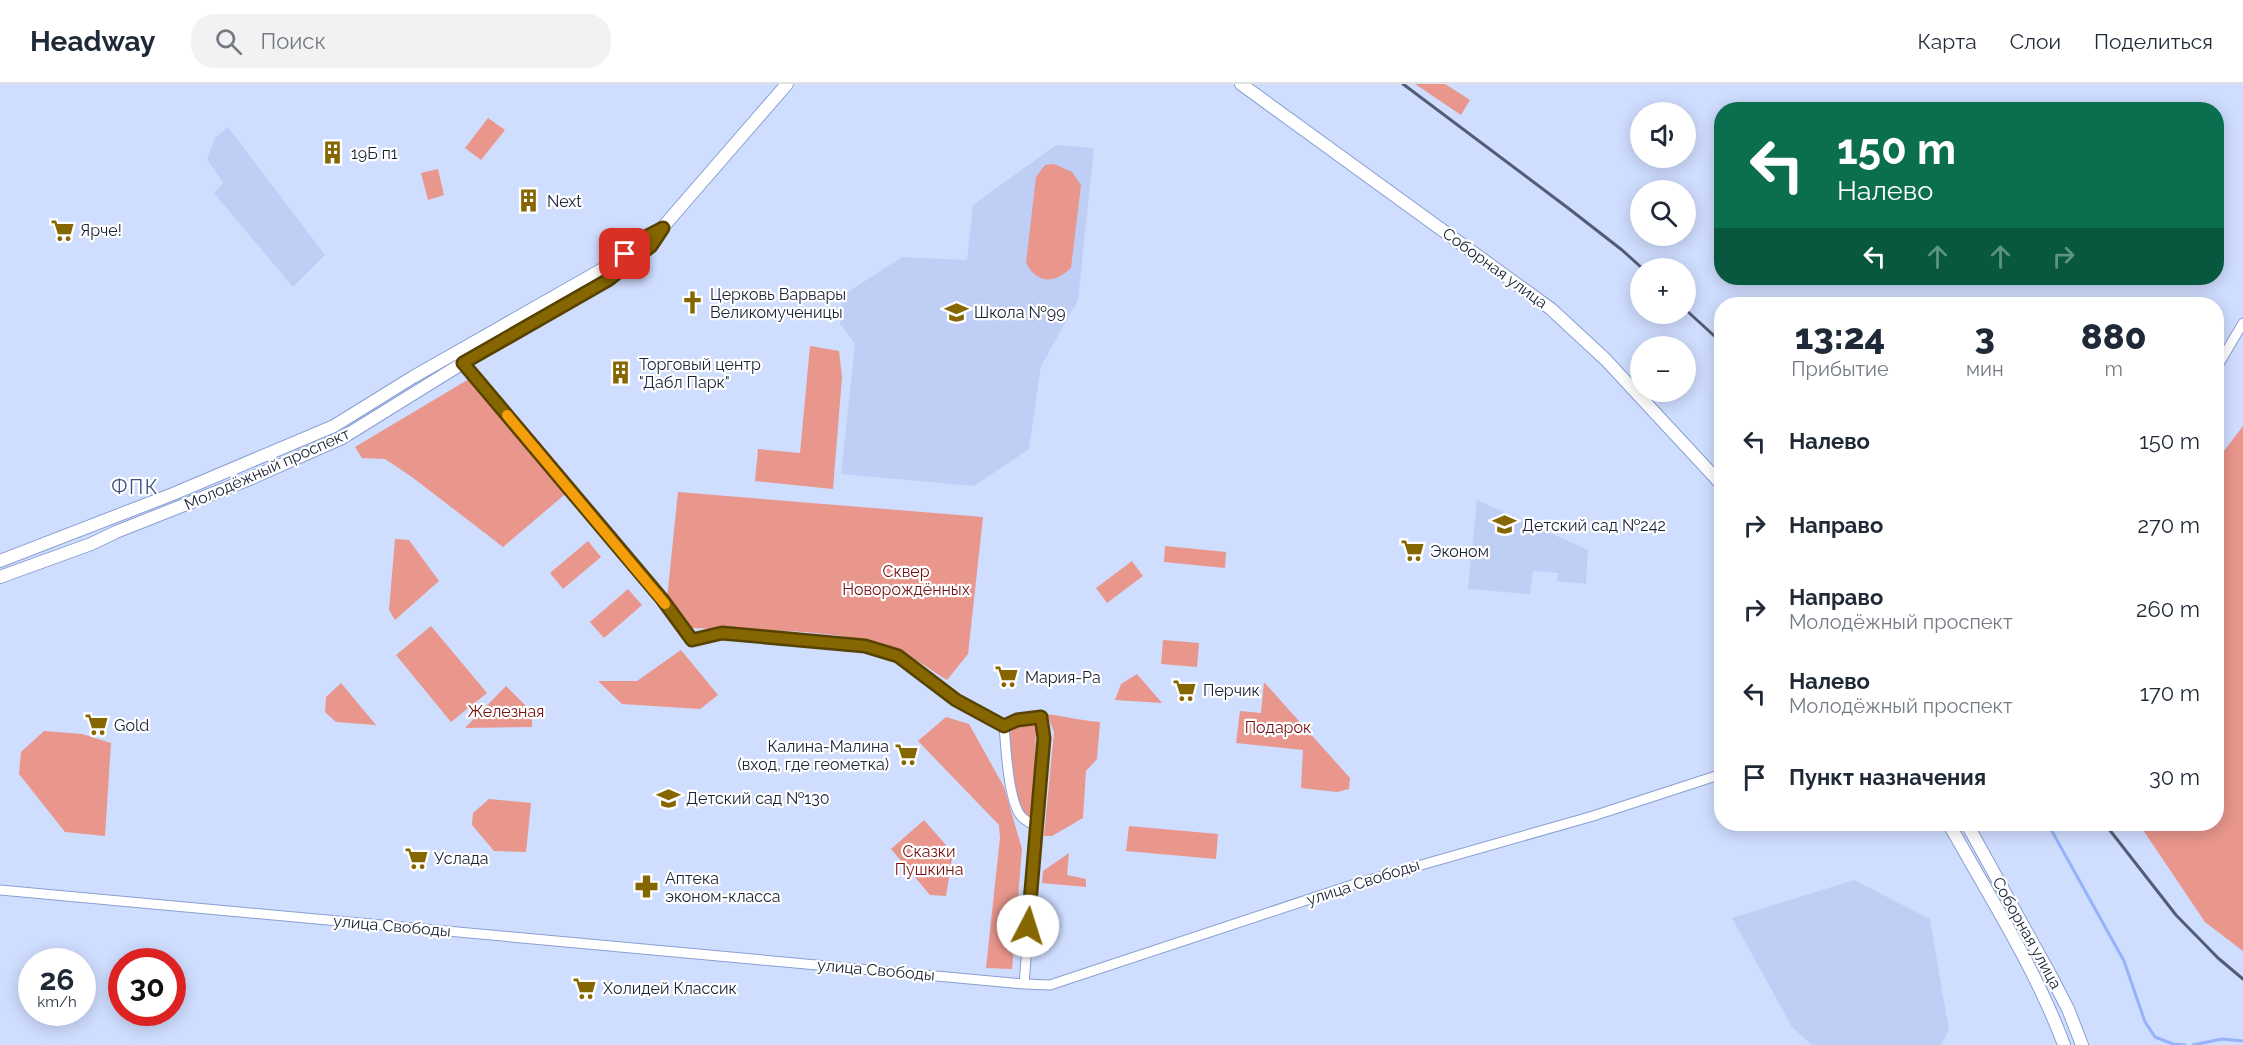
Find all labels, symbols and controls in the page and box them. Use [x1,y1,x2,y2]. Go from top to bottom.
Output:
search box [191,14,611,68]
text: Headway [30,25,155,58]
icon: search [212,25,245,58]
text: Поиск [260,28,326,54]
text: Карта [1918,29,1977,54]
text: Слои [2010,29,2061,54]
text: Поделиться [2094,29,2213,54]
map controls [1630,102,1696,402]
button: sound [1630,102,1696,168]
text: 150 m [1837,125,1956,174]
icon: left [1738,126,1816,204]
building icon: 19Б п1 [320,140,346,166]
place label: 19Б п1 [351,144,398,163]
text: Налево [1837,175,1933,206]
button: search [1630,180,1696,246]
building icon: Next [516,188,542,214]
place label: Next [547,192,582,211]
supermarket icon: Ярче! [49,217,75,243]
place label: Ярче! [80,221,122,240]
street label: Соборная улица [1439,224,1551,312]
pin [599,228,650,279]
icon: arrive [608,237,641,270]
icon: left [1858,240,1891,273]
icon: ahead [1921,240,1954,273]
icon: ahead [1984,240,2017,273]
icon: right [2047,240,2080,273]
button: + [1630,258,1696,324]
place label: Церковь Варвары Великомученицы [710,285,846,322]
church icon: Церковь Варвары Великомученицы [679,290,705,316]
school or university icon: Школа №99 [943,299,969,325]
place label: Школа №99 [974,303,1066,322]
text: 13:24 [1795,315,1885,357]
text: 3 [1975,315,1995,357]
text: 880 [2081,315,2147,357]
button: − [1630,336,1696,402]
place label: Торговый центр "Дабл Парк" [639,355,761,392]
text: Прибытие [1791,357,1889,381]
text: мин [1966,357,2004,381]
text: m [2105,357,2123,381]
building icon: Торговый центр "Дабл Парк" [608,360,634,386]
street label: Молодёжный проспект [181,424,353,514]
icon: left [1738,425,1771,458]
text: Налево [1789,428,1870,454]
text: 150 m [2139,428,2200,454]
district label: ФПК [111,475,159,499]
icon: right [1738,509,1771,542]
school or university icon: Детский сад №242 [1491,512,1517,538]
text: Направо [1789,512,1883,538]
text: 270 m [2138,512,2200,538]
place label: Детский сад №242 [1522,516,1666,535]
supermarket icon: Эконом [1399,538,1425,564]
place label: Эконом [1430,542,1489,561]
park label: Сквер Новорождённых [842,562,970,599]
text: Направо [1789,584,1883,610]
icon: right [1738,593,1771,626]
text: 260 m [2136,596,2200,622]
text: Молодёжный проспект [1789,610,2013,634]
supermarket icon: Мария-Ра [994,664,1020,690]
place label: Мария-Ра [1025,668,1101,687]
text: Налево [1789,668,1870,694]
supermarket icon: Перчик [1172,677,1198,703]
icon: left [1738,677,1771,710]
text: 170 m [2140,680,2200,706]
place label: Перчик [1203,681,1260,700]
text: Молодёжный проспект [1789,694,2013,718]
park label: Железная [468,702,544,721]
supermarket icon: Gold [83,712,109,738]
place label: Gold [114,716,149,735]
park label: Подарок [1245,718,1311,737]
place label: Калина-Малина (вход, где геометка) [738,737,889,774]
supermarket icon: Калина-Малина (вход, где геометка) [894,742,920,768]
icon: arrive [1738,761,1771,794]
text: Пункт назначения [1789,764,1986,790]
text: 30 m [2149,764,2200,790]
school or university icon: Детский сад №130 [655,785,681,811]
place label: Детский сад №130 [686,789,830,808]
park label: Сказки Пушкина [895,842,963,879]
supermarket icon: Услада [403,845,429,871]
place label: Услада [434,849,488,868]
street label: улица Свободы [1304,855,1422,909]
place label: Аптека эконом-класса [665,869,781,906]
pharmacy icon: Аптека эконом-класса [634,874,660,900]
street label: Соборная улица [1988,874,2066,992]
position arrow [996,894,1060,958]
street label: улица Свободы [333,911,451,941]
speed limit sign: 30 [108,948,186,1026]
street label: улица Свободы [817,955,935,985]
text: 26 [39,962,75,997]
supermarket icon: Холидей Классик [572,975,598,1001]
place label: Холидей Классик [603,979,737,998]
text: km/h [37,993,77,1011]

